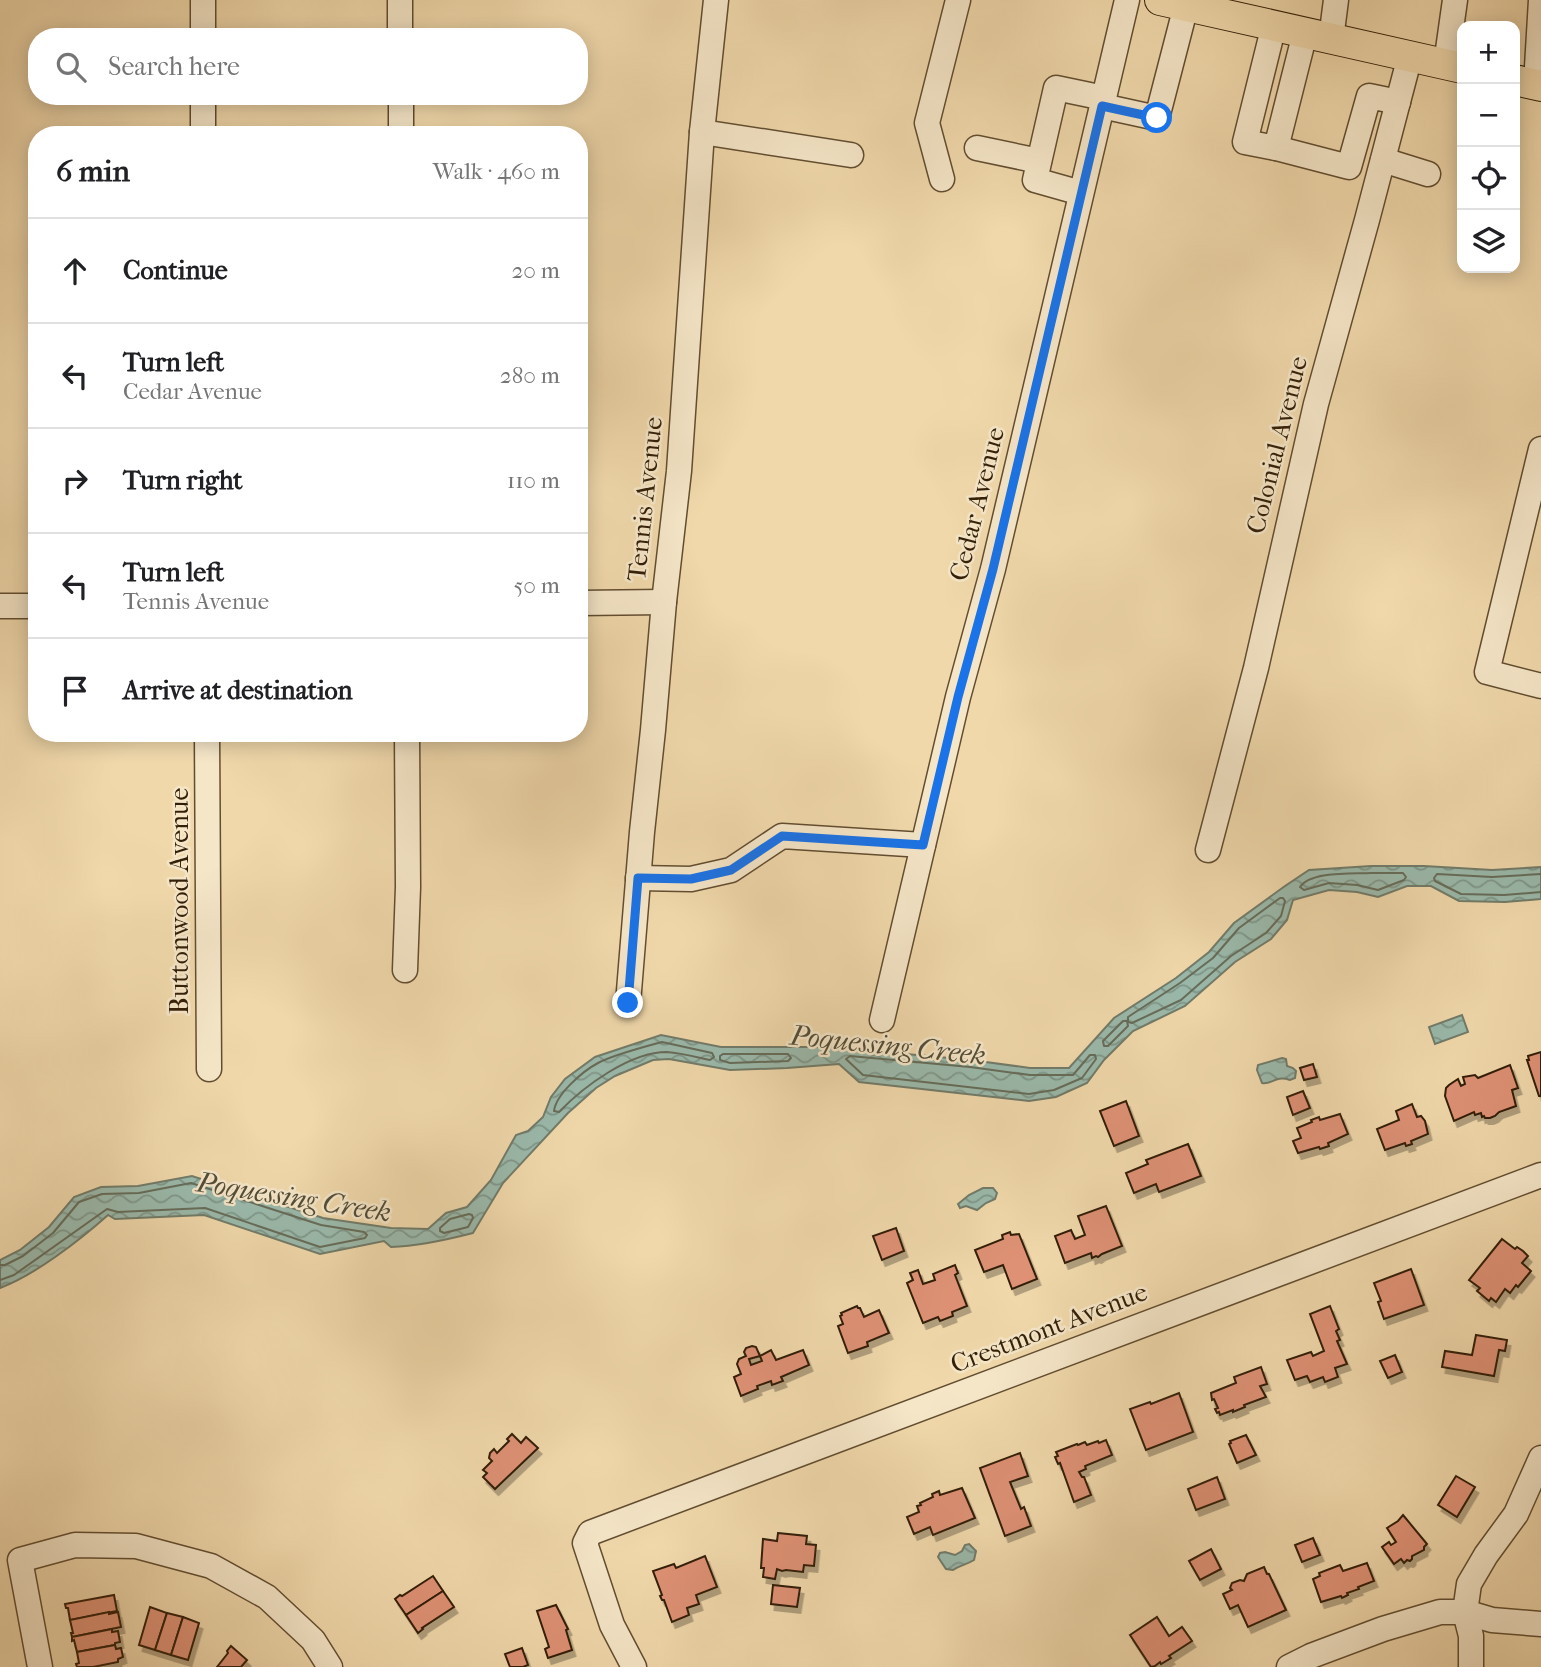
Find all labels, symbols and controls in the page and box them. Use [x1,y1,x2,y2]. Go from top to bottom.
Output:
map controls [1457,21,1520,273]
button: + [1457,21,1520,84]
search box [28,28,588,105]
icon: search [52,48,90,86]
text: Search here [108,51,240,82]
button: − [1457,84,1520,147]
route start [1141,102,1172,133]
button: locate [1457,147,1520,210]
text: 6 min [56,154,130,189]
text: Walk · 460 m [433,158,560,185]
button: layers [1457,210,1520,273]
icon: ahead [56,252,94,290]
text: Continue [123,255,228,286]
text: 20 m [511,257,560,284]
text: Turn left [123,347,224,378]
street label: Colonial Avenue [1240,353,1314,537]
icon: left [56,357,94,395]
text: 280 m [500,362,560,389]
text: Cedar Avenue [123,378,262,405]
street label: Tennis Avenue [621,415,669,583]
street label: Cedar Avenue [943,424,1011,584]
icon: right [56,462,94,500]
text: Turn right [123,465,243,496]
text: 110 m [507,467,560,494]
text: Turn left [123,557,224,588]
icon: left [56,567,94,605]
text: 50 m [513,572,560,599]
text: Tennis Avenue [123,588,269,615]
icon: arrive [56,672,94,710]
text: Arrive at destination [123,675,353,706]
street label: Buttonwood Avenue [164,788,195,1014]
route end [612,987,643,1018]
water label: Poquessing Creek [787,1018,987,1072]
water label: Poquessing Creek [192,1165,394,1229]
street label: Crestmont Avenue [946,1276,1152,1380]

